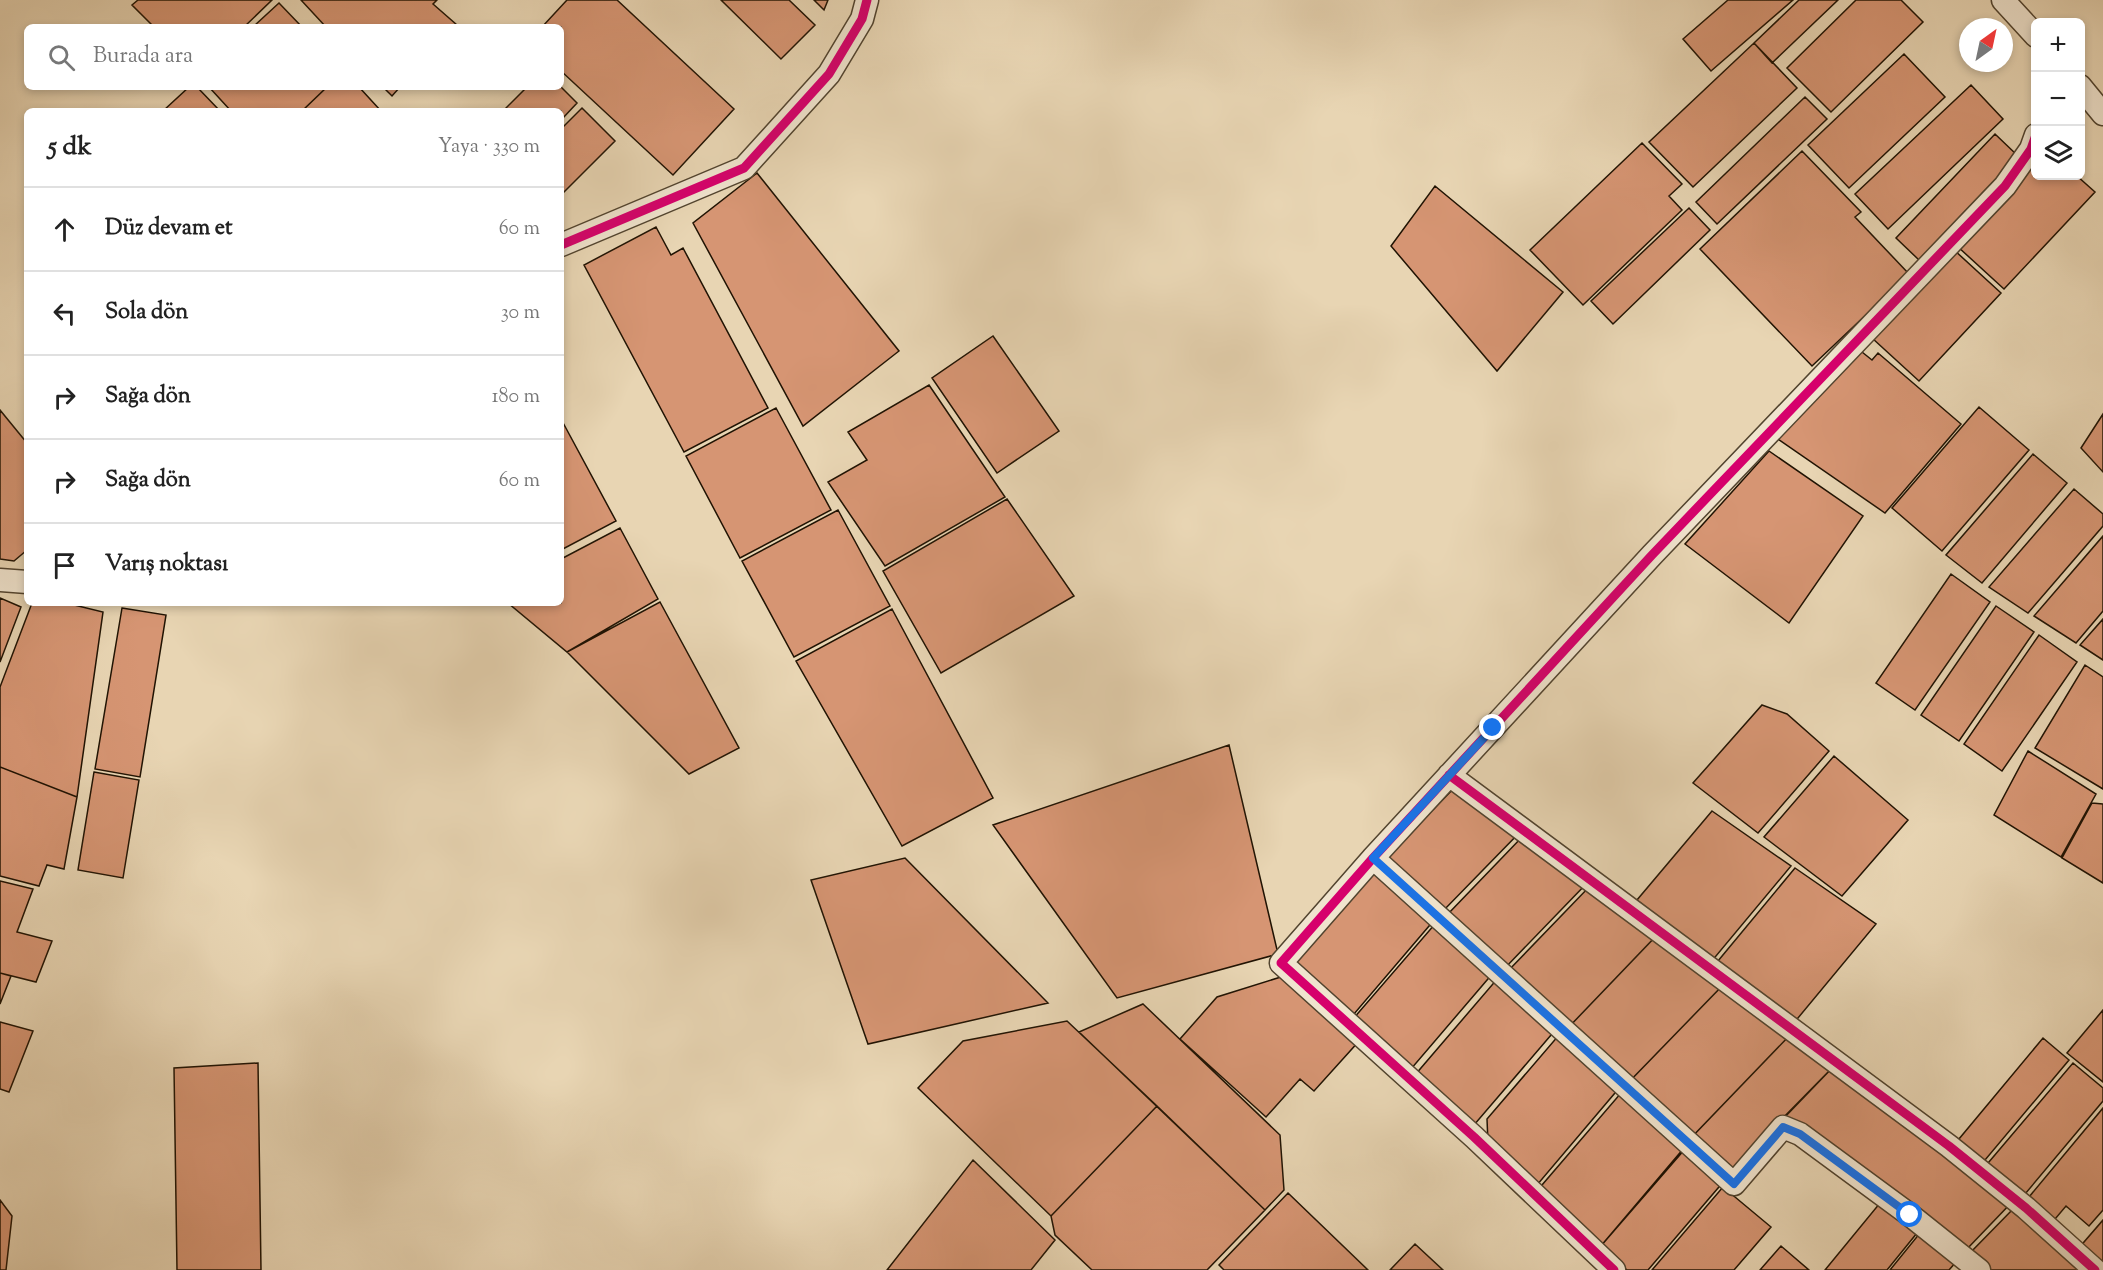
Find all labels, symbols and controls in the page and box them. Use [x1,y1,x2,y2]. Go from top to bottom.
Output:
north arrow [1959,18,2013,72]
map controls [2031,18,2085,180]
button: + [2031,18,2085,72]
search box [24,24,564,90]
icon: search [45,41,78,74]
text: Burada ara [93,41,193,73]
button: − [2031,72,2085,126]
button: layers [2031,126,2085,180]
text: 5 dk [48,129,92,166]
text: Yaya · 330 m [438,133,540,162]
icon: ahead [48,213,81,246]
text: Düz devam et [105,213,232,245]
text: 60 m [499,215,540,244]
icon: left [48,297,81,330]
text: Sola dön [105,297,188,329]
text: 30 m [501,299,540,328]
icon: right [48,381,81,414]
text: Sağa dön [105,381,191,413]
text: 180 m [492,383,540,412]
icon: right [48,465,81,498]
text: Sağa dön [105,465,191,497]
text: 60 m [499,467,540,496]
icon: arrive [48,549,81,582]
text: Varış noktası [105,549,228,581]
route end [1479,714,1505,740]
route start [1896,1201,1922,1227]

